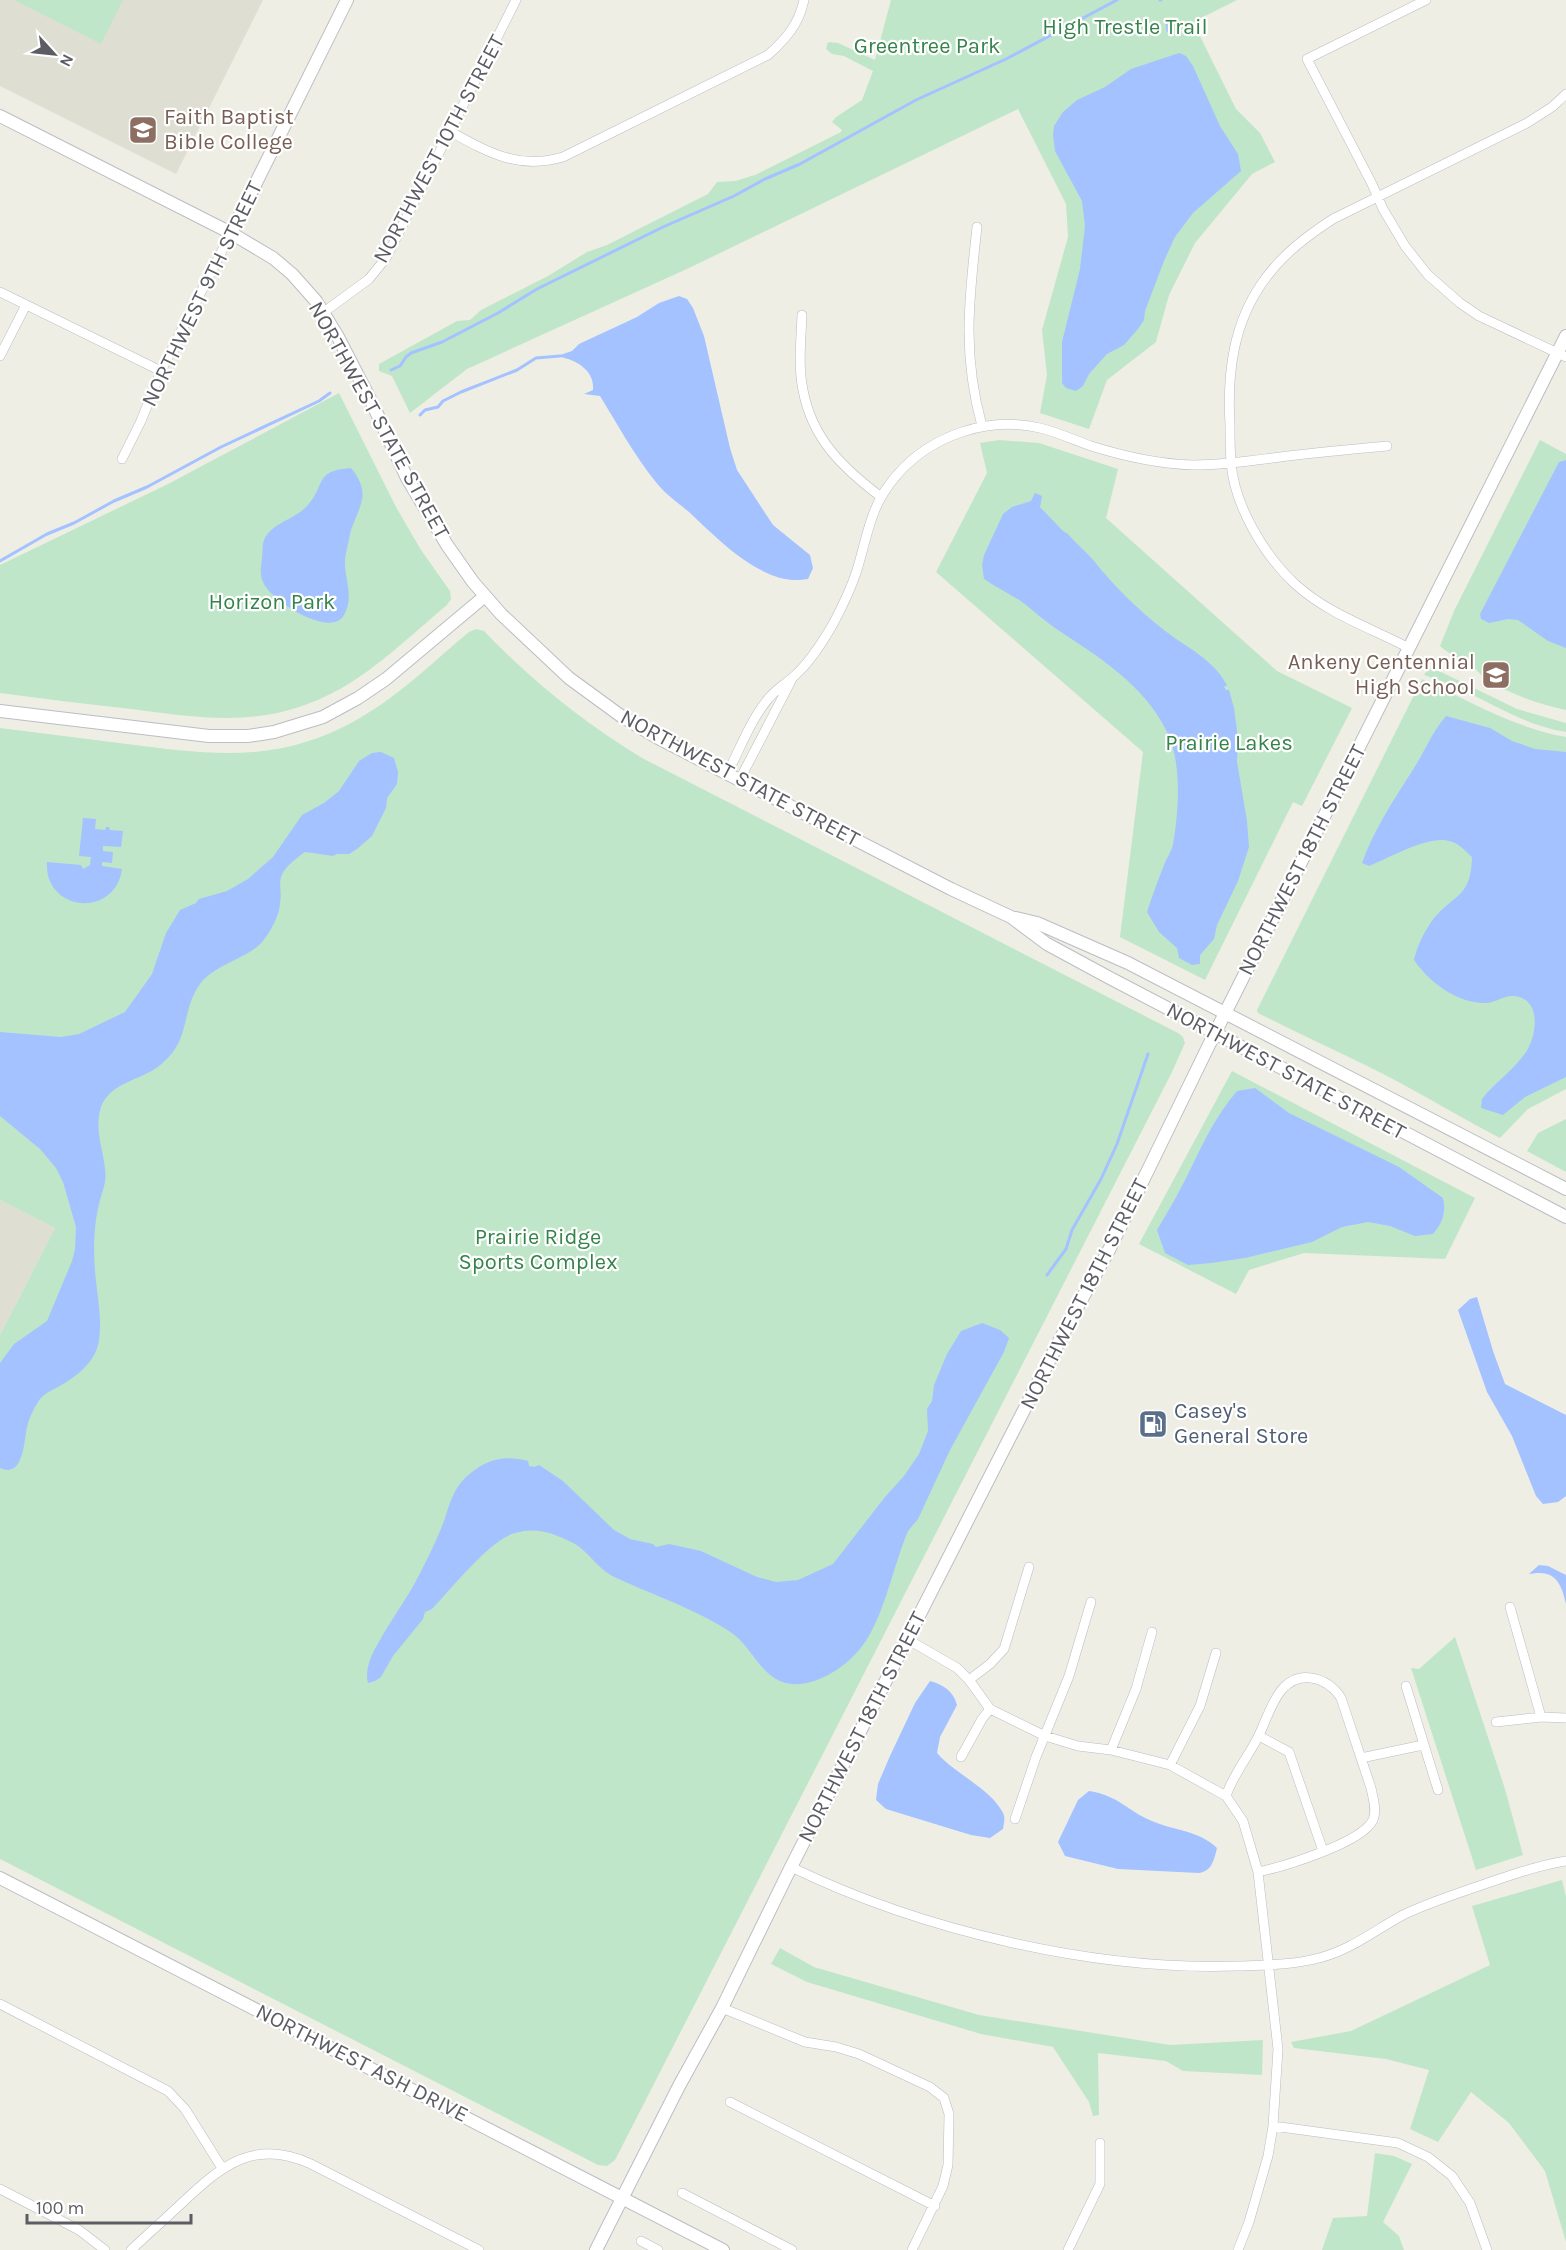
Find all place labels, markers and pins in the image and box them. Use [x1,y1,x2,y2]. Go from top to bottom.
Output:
place label: Faith Baptist Bible College [164,104,294,155]
school or university icon: Faith Baptist Bible College [127,114,159,146]
place label: Ankeny Centennial High School [1288,649,1475,700]
school or university icon: Ankeny Centennial High School [1480,659,1512,691]
place label: Casey's General Store [1174,1398,1308,1449]
fuel station icon: Casey's General Store [1137,1408,1169,1440]

